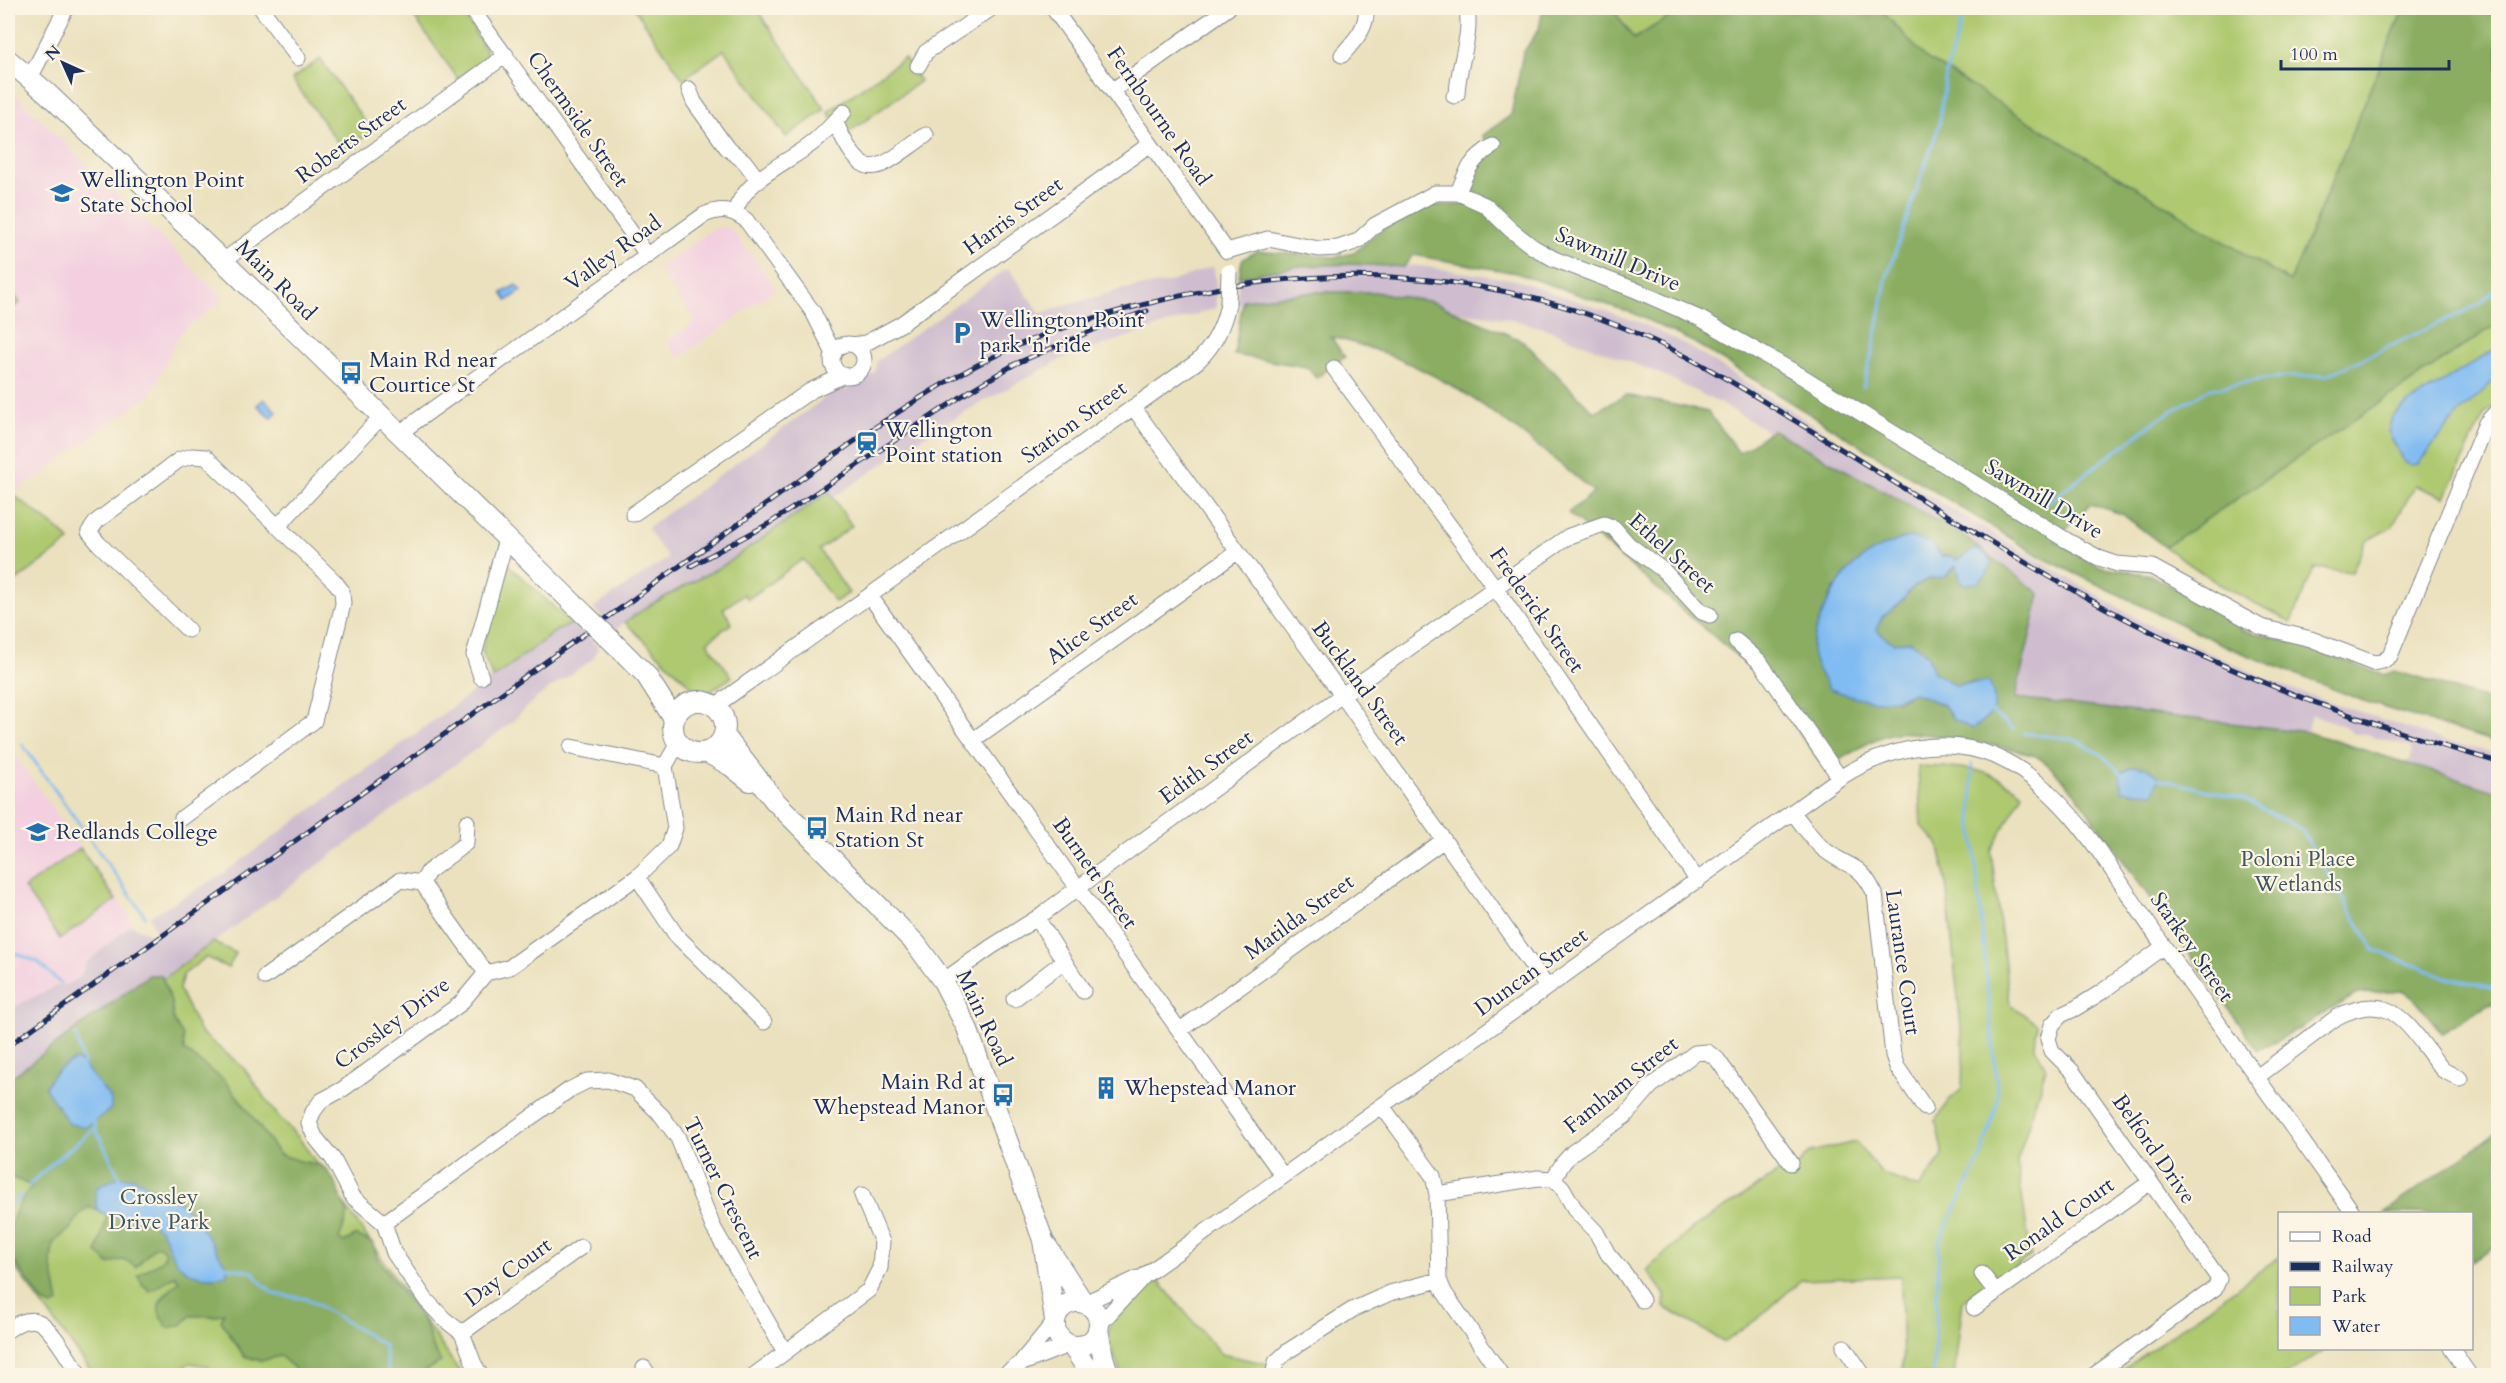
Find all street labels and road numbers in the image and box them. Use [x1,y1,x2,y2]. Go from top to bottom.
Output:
street label: Fernbourne Road [1100,40,1218,192]
street label: Chermside Street [520,45,636,193]
street label: Roberts Street [290,90,412,190]
street label: Harris Street [957,170,1069,262]
street label: Valley Road [559,208,668,298]
street label: Sawmill Drive [1551,219,1685,299]
street label: Main Road [229,233,323,327]
street label: Station Street [1015,373,1133,471]
street label: Sawmill Drive [1979,452,2109,546]
street label: Ethel Street [1622,506,1722,600]
street label: Frederick Street [1483,541,1592,679]
street label: Alice Street [1040,585,1144,671]
street label: Buckland Street [1305,615,1415,751]
street label: Edith Street [1153,723,1259,811]
street label: Burnett Street [1045,811,1145,935]
street label: Matilda Street [1238,867,1360,967]
street label: Starkey Street [2143,886,2241,1008]
street label: Laurance Court [1878,887,1928,1037]
street label: Duncan Street [1468,921,1594,1023]
street label: Main Road [949,965,1020,1071]
street label: Crossley Drive [328,970,456,1076]
street label: Famham Street [1557,1029,1685,1141]
street label: Belford Drive [2105,1088,2203,1210]
street label: Turner Crescent [676,1112,770,1264]
street label: Ronald Court [1998,1170,2120,1268]
street label: Day Court [458,1230,558,1314]

